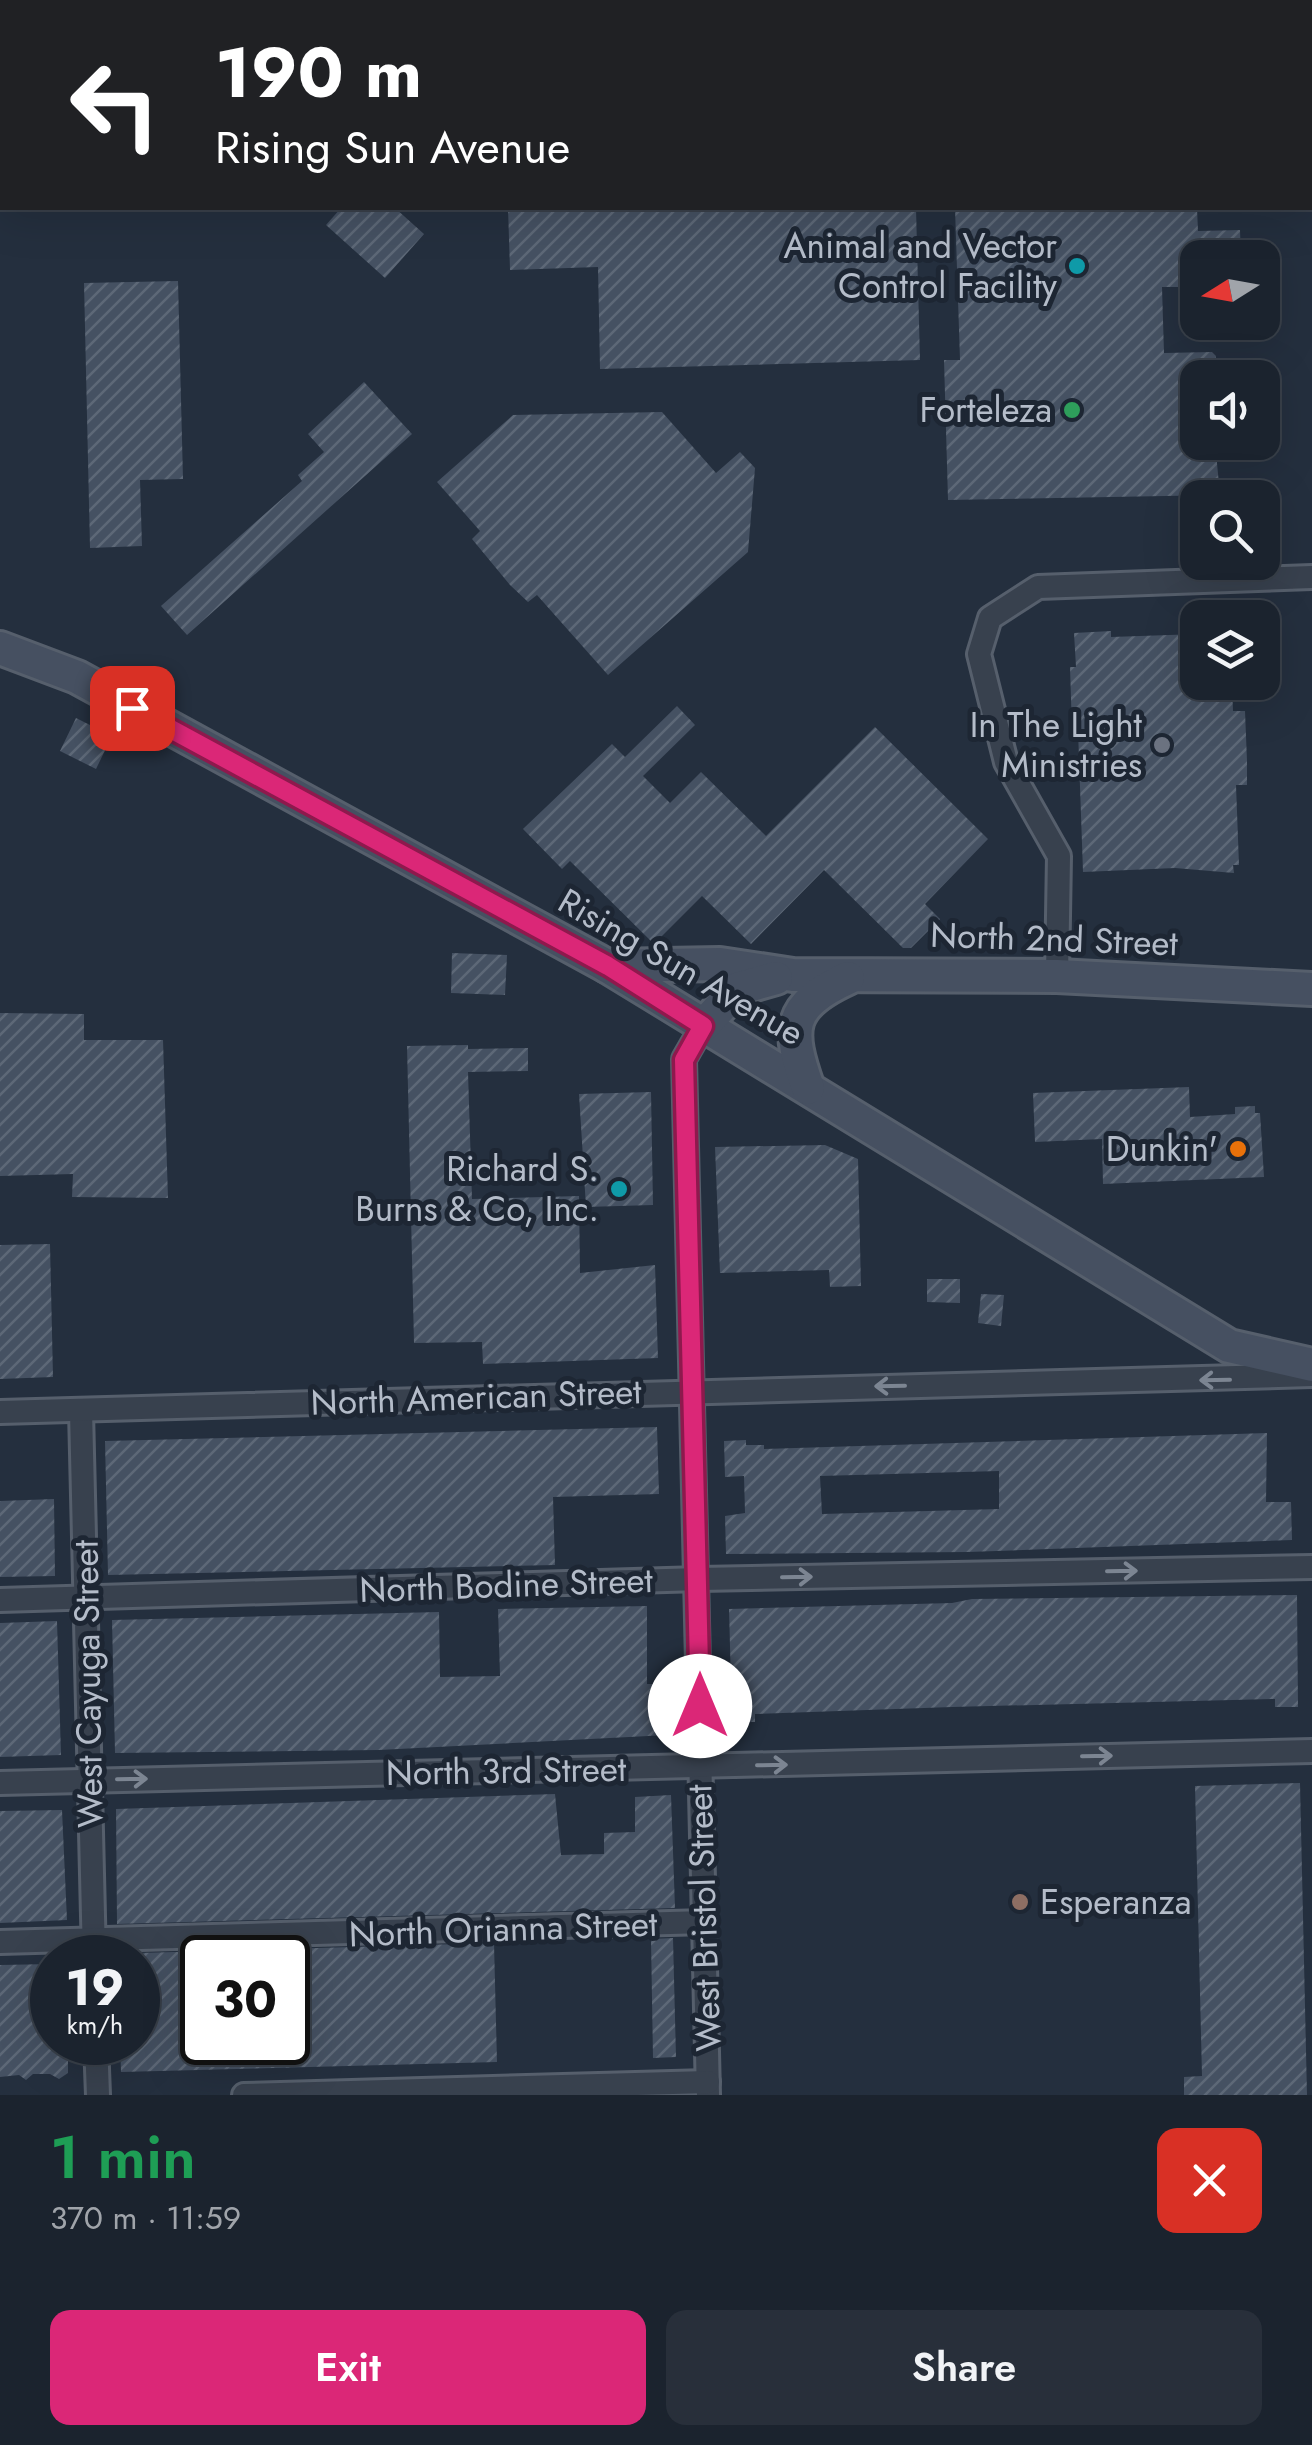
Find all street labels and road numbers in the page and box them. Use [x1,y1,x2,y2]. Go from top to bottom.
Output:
street label: Rising Sun Avenue [549,876,813,1058]
street label: North 2nd Street [929,910,1179,968]
street label: North American Street [310,1366,643,1428]
street label: West Cayuga Street [60,1539,116,1828]
street label: North Bodine Street [358,1555,654,1615]
street label: North 3rd Street [385,1744,627,1798]
street label: West Bristol Street [674,1783,734,2052]
street label: North Orianna Street [348,1899,659,1959]

